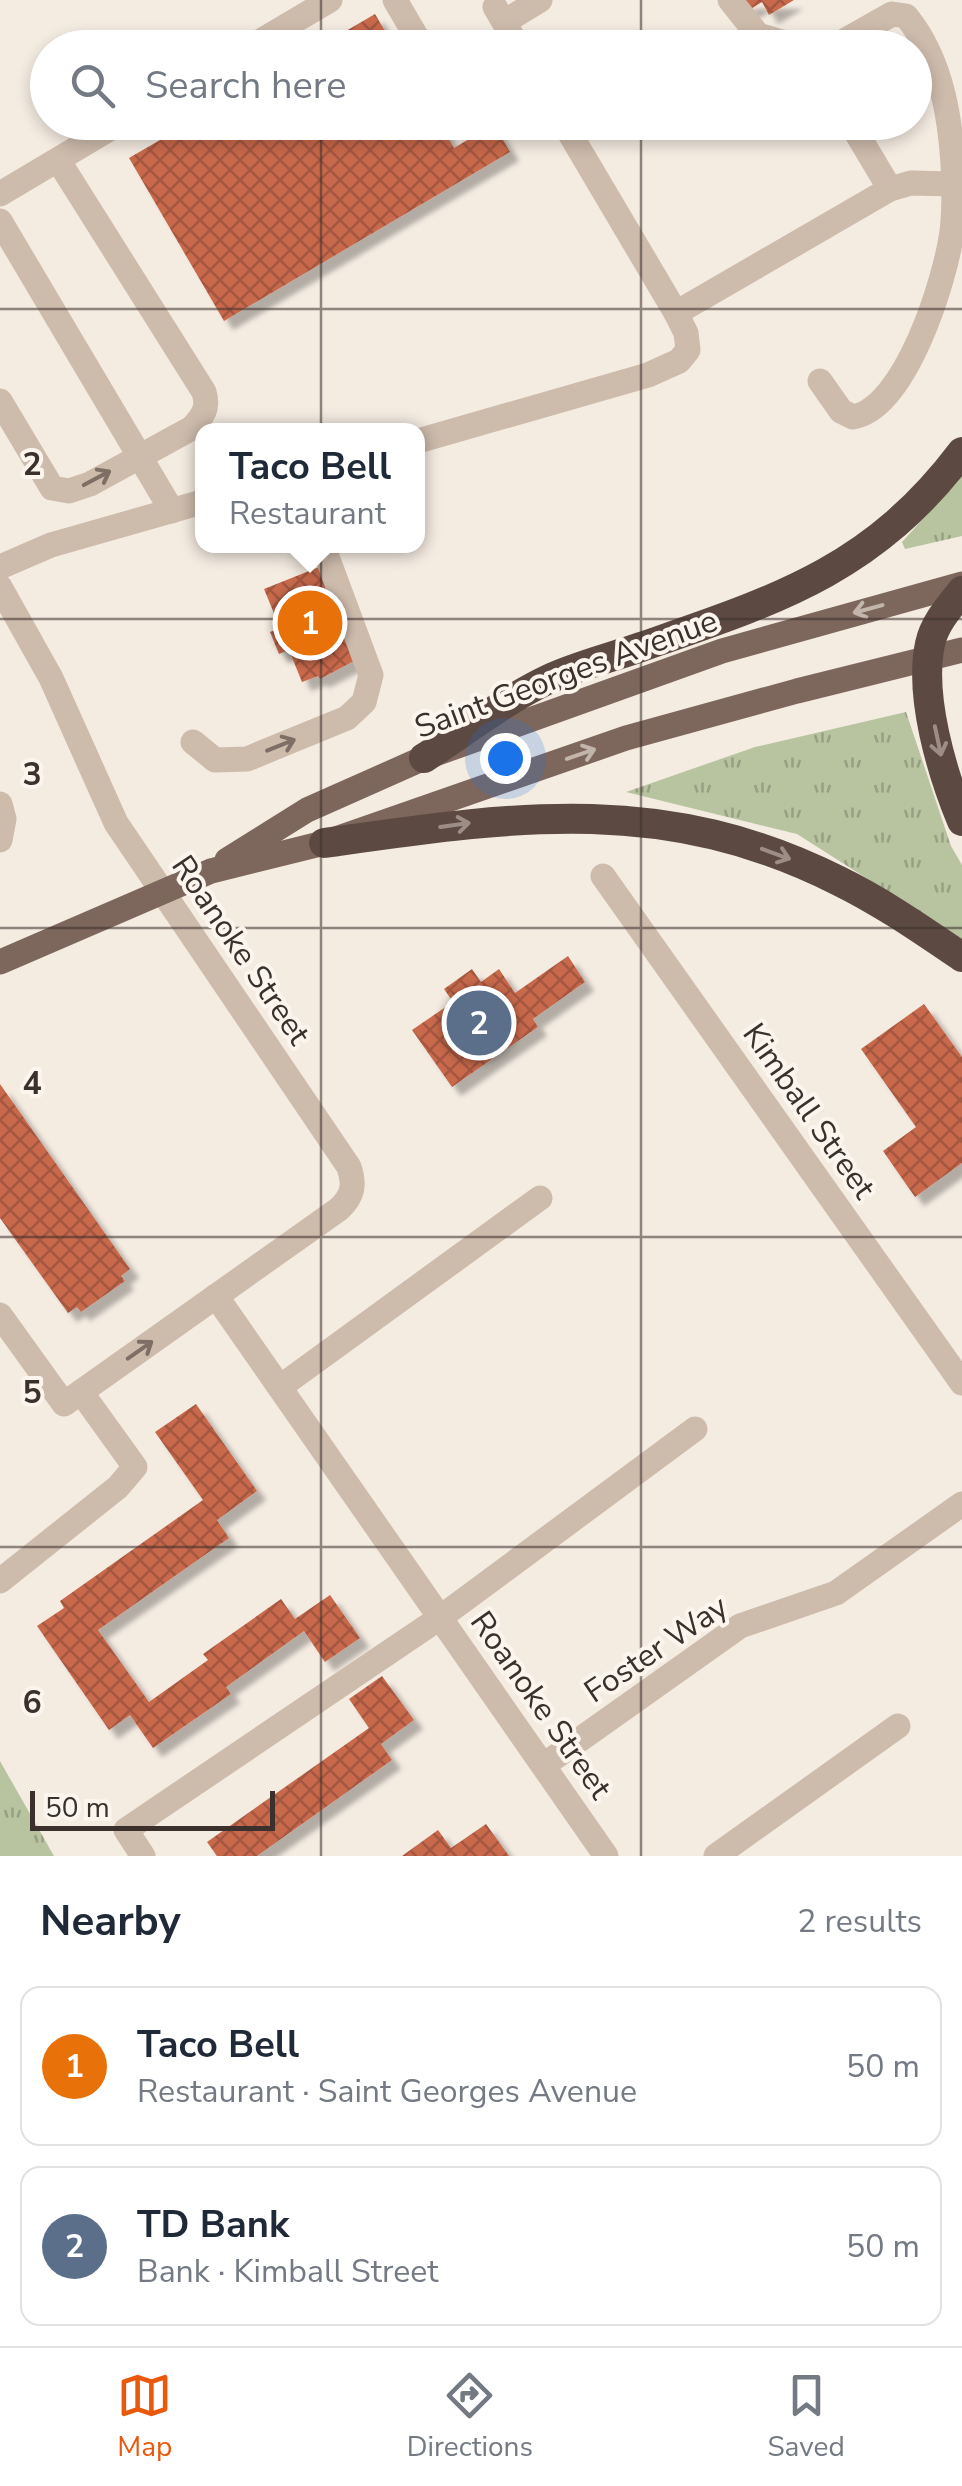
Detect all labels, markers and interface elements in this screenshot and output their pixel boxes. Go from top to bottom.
search box [30,30,932,140]
icon: search [65,58,120,113]
text: Search here [145,60,346,111]
popup [195,423,425,553]
text: Taco Bell [229,441,391,492]
text: 2 [22,443,42,486]
one-way arrow [82,468,112,487]
text: Restaurant [229,492,386,535]
pin: 1 [278,586,342,660]
street label: Saint Georges Avenue [409,599,723,749]
one-way arrow [853,600,884,619]
one-way arrow [929,724,948,756]
your location [480,733,531,784]
one-way arrow [265,734,296,752]
one-way arrow [565,743,597,761]
text: 3 [22,753,42,796]
one-way arrow [439,815,471,833]
one-way arrow [759,846,790,864]
street label: Roanoke Street [162,847,321,1054]
pin: 2 [446,986,512,1060]
street label: Kimball Street [733,1015,886,1208]
text: 4 [22,1062,42,1105]
one-way arrow [125,1340,153,1361]
text: 5 [22,1371,42,1414]
street label: Foster Way [576,1585,737,1713]
street label: Roanoke Street [460,1603,622,1808]
text: 6 [22,1681,42,1724]
scale bar [30,1786,275,1830]
text: 50 m [45,1789,110,1827]
text: Nearby [40,1893,181,1950]
text: 2 results [797,1900,922,1943]
text: Taco Bell [137,2019,299,2070]
text: 1 [65,2045,84,2088]
text: 50 m [846,2045,920,2088]
text: Restaurant · Saint Georges Avenue [137,2070,637,2113]
text: TD Bank [137,2199,289,2250]
text: 2 [65,2225,84,2268]
text: 50 m [846,2225,920,2268]
text: Bank · Kimball Street [137,2250,438,2293]
tab: Map [117,2368,172,2466]
tab: Directions [407,2368,533,2466]
tab: Saved [767,2368,845,2466]

